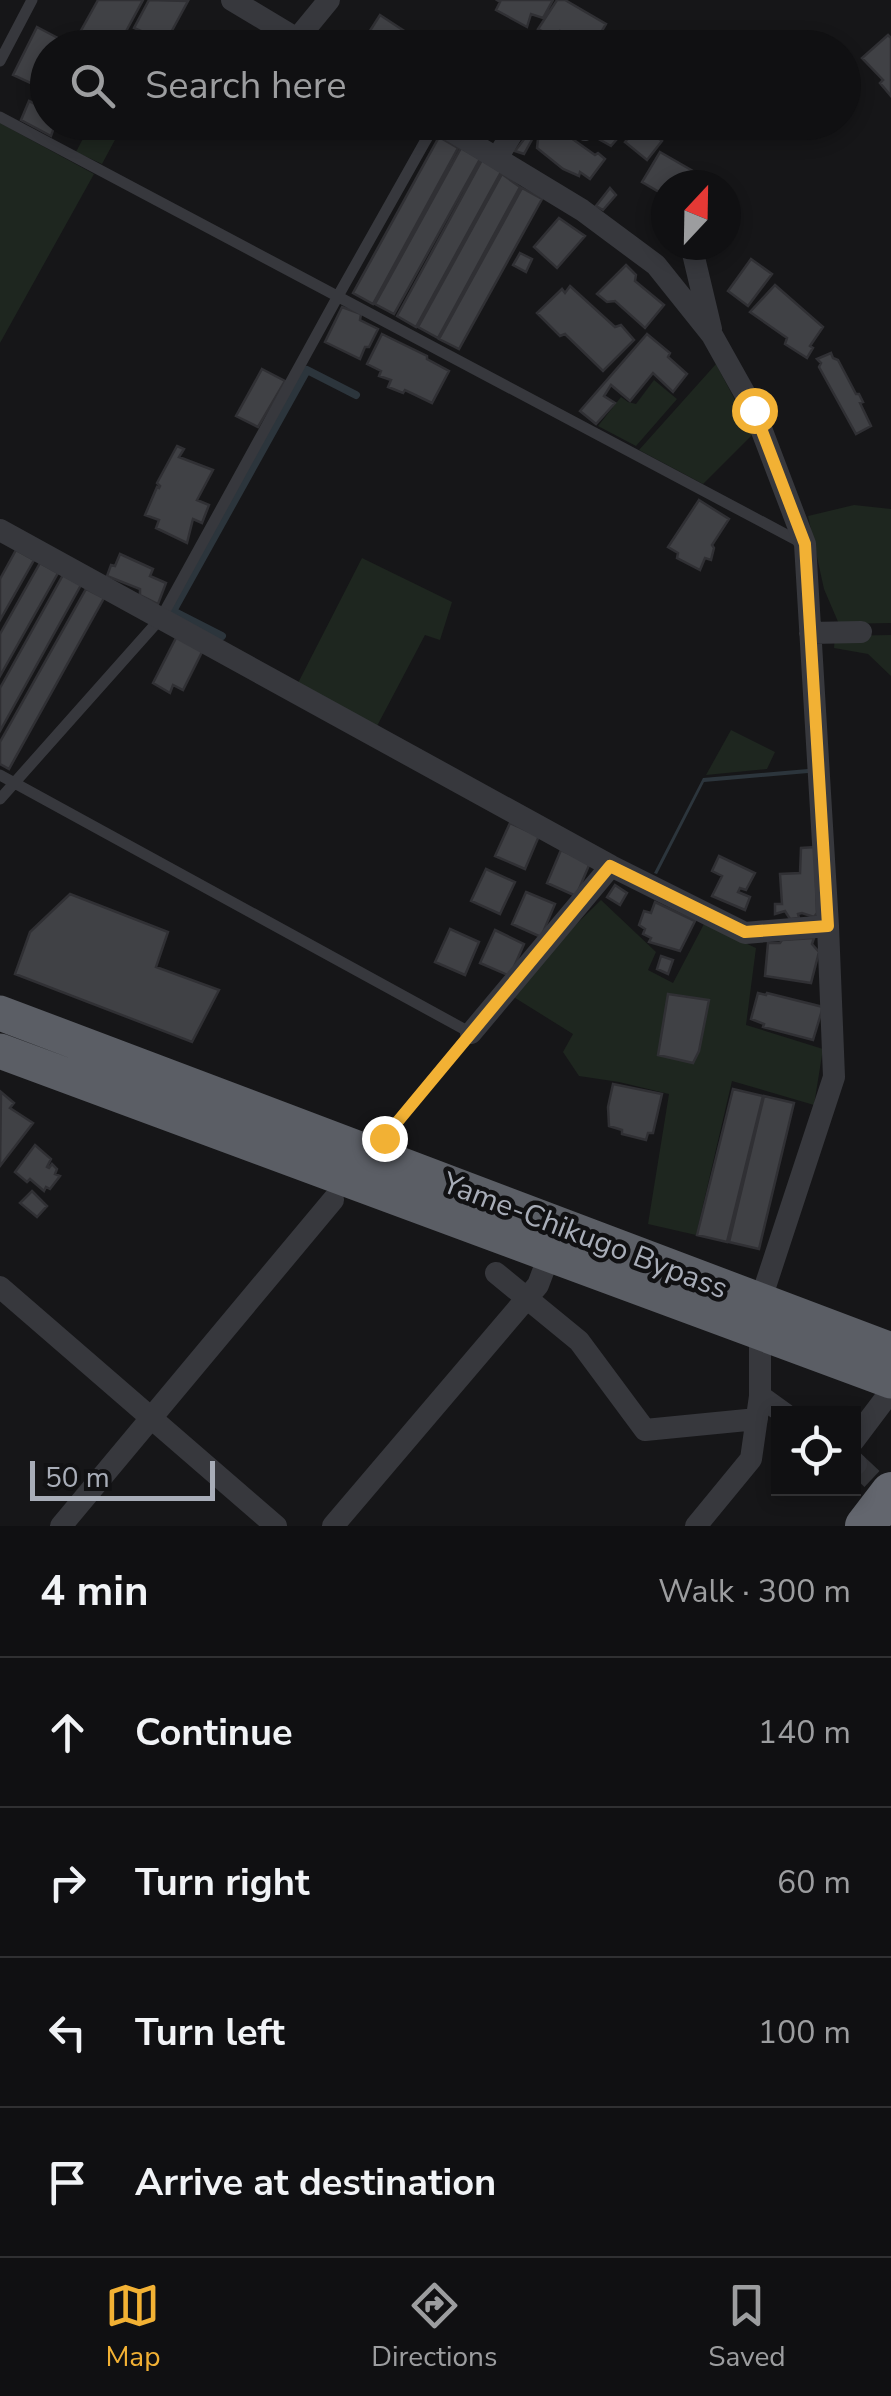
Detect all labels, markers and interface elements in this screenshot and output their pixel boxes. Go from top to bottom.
search box [30,30,861,140]
icon: search [65,58,120,113]
text: Search here [145,60,346,111]
north arrow [651,170,741,260]
route start [732,388,778,434]
route end [362,1116,408,1162]
street label: Yame-Chikugo Bypass [436,1162,733,1309]
map controls [771,1406,861,1496]
button: locate [771,1406,861,1496]
scale bar [30,1456,215,1500]
text: 50 m [45,1459,110,1497]
text: 4 min [40,1563,149,1620]
text: Walk · 300 m [658,1570,851,1613]
icon: ahead [40,1705,95,1760]
text: Continue [135,1707,293,1758]
text: 140 m [758,1711,851,1754]
icon: right [40,1855,95,1910]
text: Turn right [135,1857,310,1908]
text: 60 m [777,1861,851,1904]
icon: left [40,2005,95,2060]
text: Turn left [135,2007,285,2058]
text: 100 m [758,2011,851,2054]
icon: arrive [40,2155,95,2210]
text: Arrive at destination [135,2157,496,2208]
tab: Map [105,2278,160,2376]
tab: Directions [371,2278,497,2376]
tab: Saved [708,2278,786,2376]

